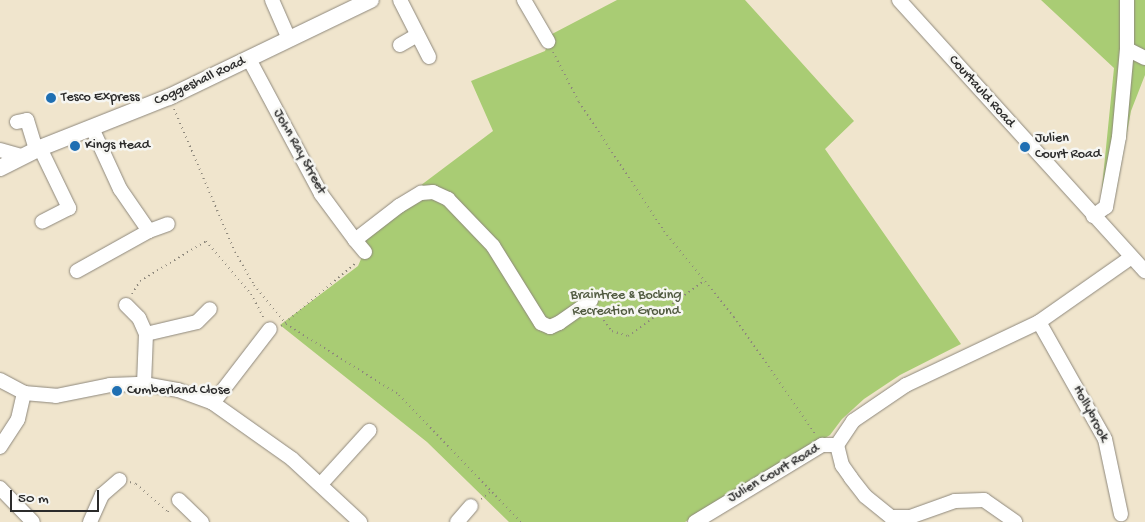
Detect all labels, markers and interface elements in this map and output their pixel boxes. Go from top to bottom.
street label: Courtauld Road [944,52,1018,132]
street label: Coggeshall Road [152,54,248,110]
place label: Tesco Express [61,90,140,106]
marker: Tesco Express [45,92,57,104]
street label: John Ray Street [269,106,329,198]
place label: Julien Court Road [1035,131,1101,164]
place label: Kings Head [85,138,150,154]
marker: Kings Head [69,140,81,152]
marker: Julien Court Road [1019,141,1031,153]
park label: Braintree & Bocking Recreation Ground [571,288,681,321]
place label: Cumberland Close [127,383,230,399]
street label: Hollybrook [1068,383,1112,445]
marker: Cumberland Close [111,385,123,397]
street label: Julien Court Road [725,441,823,507]
scale bar [12,480,101,512]
text: 50 m [18,490,49,508]

